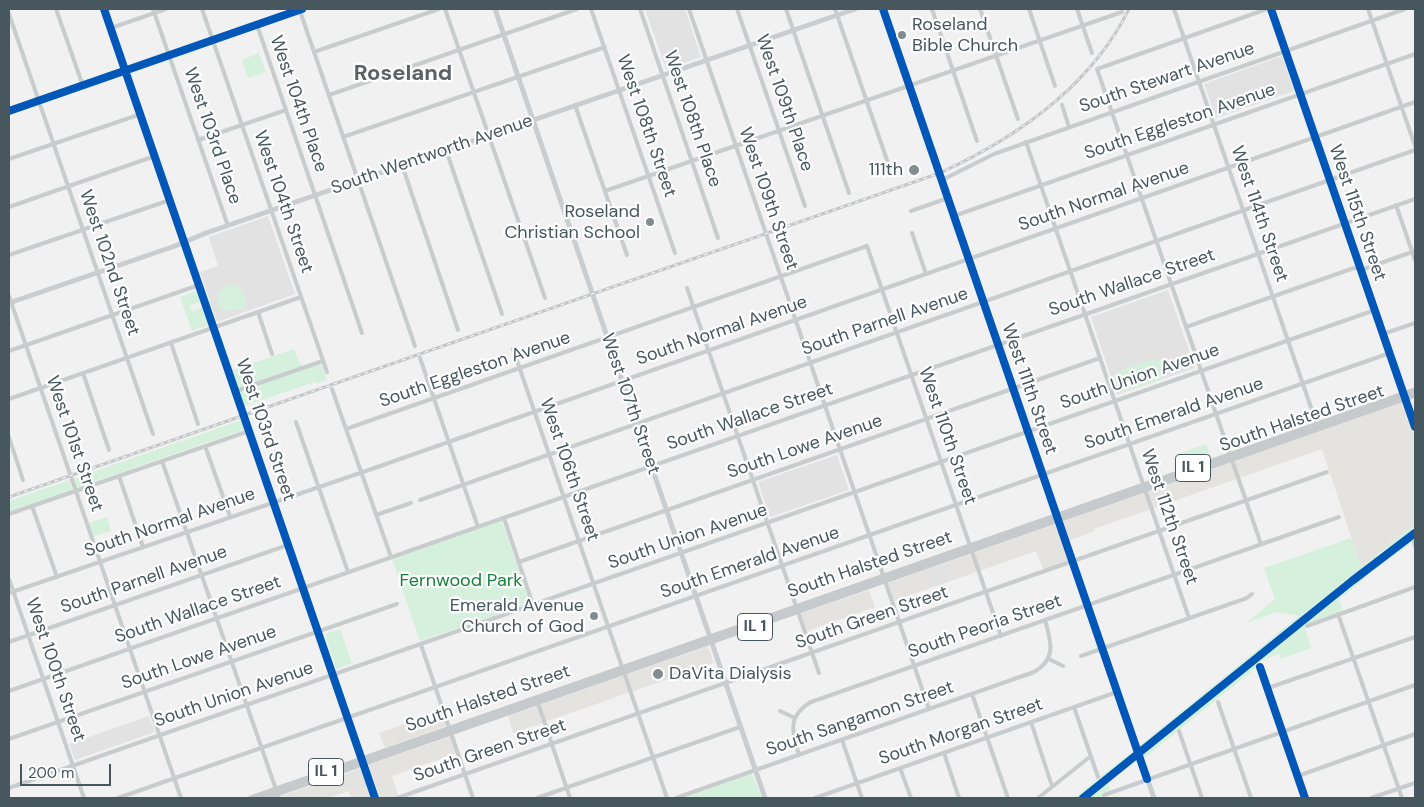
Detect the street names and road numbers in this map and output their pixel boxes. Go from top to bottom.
street label: West 109th Place [750,32,818,174]
street label: West 104th Place [265,33,331,175]
street label: South Stewart Avenue [1077,38,1257,118]
street label: West 108th Place [659,48,725,190]
street label: West 108th Street [611,52,681,200]
street label: West 103rd Place [179,65,245,207]
street label: South Eggleston Avenue [1082,79,1278,165]
street label: South Wentworth Avenue [328,110,536,200]
street label: West 109th Street [733,125,803,273]
street label: West 104th Street [248,128,318,276]
street label: West 115th Street [1324,142,1390,284]
street label: West 114th Street [1226,143,1292,285]
street label: South Normal Avenue [1016,158,1192,236]
street label: West 102nd Street [74,187,144,339]
street label: South Wallace Street [1046,244,1218,322]
street label: South Parnell Avenue [799,283,971,361]
street label: South Normal Avenue [634,292,810,370]
street label: West 111th Street [996,321,1062,457]
street label: South Eggleston Avenue [377,327,573,413]
street label: West 107th Street [596,331,664,477]
street label: South Union Avenue [1058,340,1222,414]
street label: West 103rd Street [231,356,299,504]
street label: West 110th Street [913,364,981,508]
street label: West 101st Street [41,373,107,515]
street label: South Emerald Avenue [1082,373,1266,455]
street label: South Wallace Street [664,378,836,456]
street label: South Halsted Street [1217,381,1387,457]
street label: West 106th Street [534,396,604,544]
street label: South Lowe Avenue [725,410,885,484]
street label: West 112th Street [1136,446,1202,588]
road number: IL 1 [1176,454,1210,482]
street label: South Normal Avenue [82,484,258,562]
street label: South Union Avenue [606,500,770,574]
street label: South Emerald Avenue [658,522,842,604]
street label: South Halsted Street [785,527,955,603]
street label: South Parnell Avenue [58,541,230,619]
street label: South Wallace Street [112,571,284,649]
street label: South Green Street [793,582,951,654]
street label: South Peoria Street [905,591,1065,663]
street label: West 100th Street [20,595,90,745]
road number: IL 1 [738,614,772,640]
street label: South Lowe Avenue [119,621,279,695]
street label: South Union Avenue [152,658,316,732]
street label: South Halsted Street [403,661,573,737]
street label: South Sangamon Street [763,677,957,761]
street label: South Morgan Street [876,694,1046,770]
street label: South Green Street [411,715,569,787]
road number: IL 1 [308,759,344,786]

